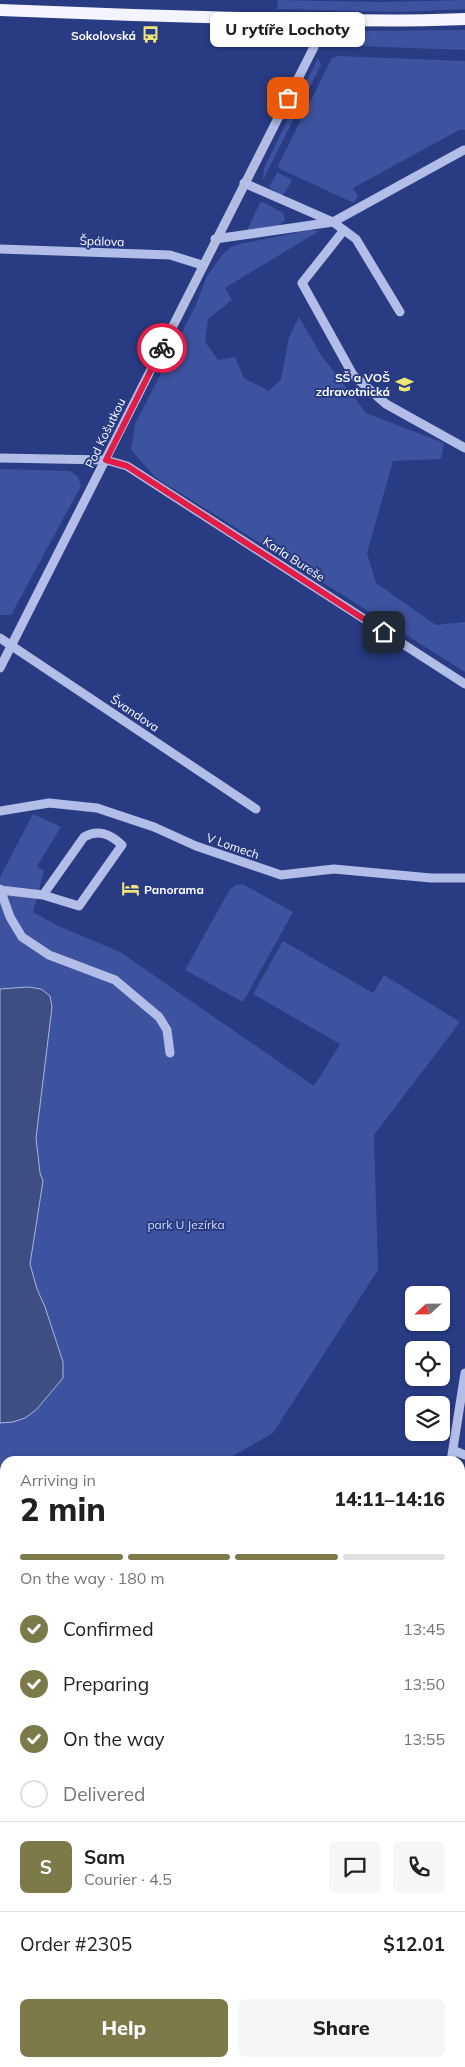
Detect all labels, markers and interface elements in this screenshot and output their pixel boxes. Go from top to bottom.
callout: U rytíře Lochoty [210,13,366,48]
text: U rytíře Lochoty [225,19,350,39]
bus stop icon: Sokolovská [140,25,160,45]
place label: Sokolovská [71,28,136,43]
pin [267,77,309,119]
icon: bag [274,84,302,112]
street label: Špálova [79,233,125,249]
courier [137,323,187,373]
icon: bike [148,334,176,362]
place label: SŠ a VOŠ zdravotnická [316,370,390,399]
school or university icon: SŠ a VOŠ zdravotnická [394,374,414,394]
street label: Pod Košutkou [82,396,128,470]
street label: Karla Bureše [260,533,328,585]
pin [363,611,405,653]
icon: home [370,618,398,646]
street label: Švandova [108,691,162,735]
street label: V Lomech [205,830,261,862]
hotel icon: Panorama [120,879,140,899]
place label: Panorama [144,882,204,897]
park label: park U Jezírka [147,1217,225,1232]
north arrow [405,1286,450,1331]
map controls [405,1286,450,1441]
button: locate [405,1341,450,1386]
button: layers [405,1396,450,1441]
text: Arriving in [20,1470,96,1490]
text: 14:11–14:16 [334,1487,445,1511]
text: 2 min [20,1489,106,1529]
text: On the way · 180 m [20,1568,165,1588]
icon: check [20,1615,48,1643]
text: Confirmed [63,1617,154,1641]
text: 13:45 [403,1619,445,1639]
icon: check [20,1670,48,1698]
text: Preparing [63,1672,149,1696]
text: 13:50 [403,1674,445,1694]
icon: check [20,1725,48,1753]
text: On the way [63,1727,165,1751]
text: 13:55 [403,1729,445,1749]
text: Delivered [63,1782,145,1806]
button: chat [329,1841,381,1893]
button: phone [393,1841,445,1893]
text: Sam [84,1845,125,1869]
text: S [40,1855,52,1879]
text: Courier · 4.5 [84,1869,172,1889]
text: Order #2305 [20,1932,132,1956]
text: $12.01 [383,1932,445,1956]
button: Help [20,1999,228,2057]
button: Share [238,1999,445,2057]

